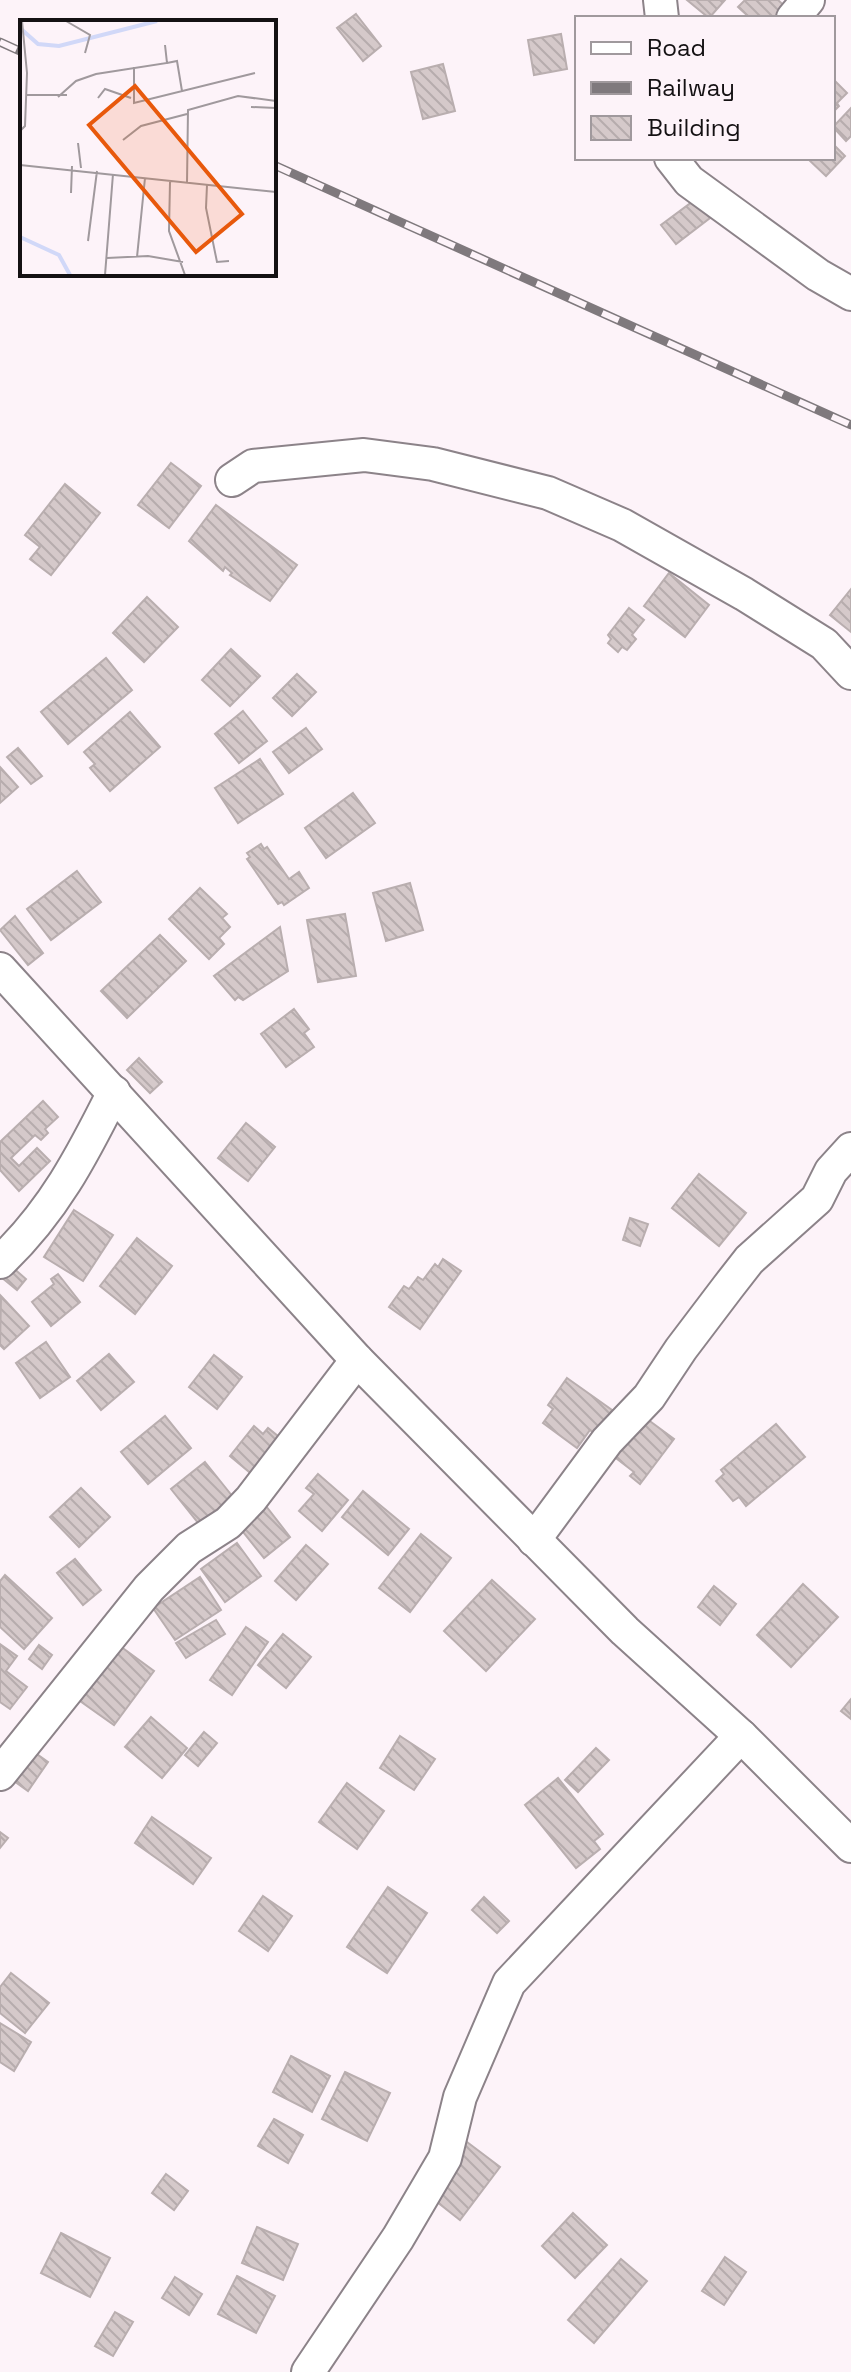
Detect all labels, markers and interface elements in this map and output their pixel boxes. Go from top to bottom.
legend [575,16,835,160]
inset map [20,20,276,276]
text: Road [647,32,706,63]
text: Railway [647,72,735,103]
text: Building [647,112,741,143]

